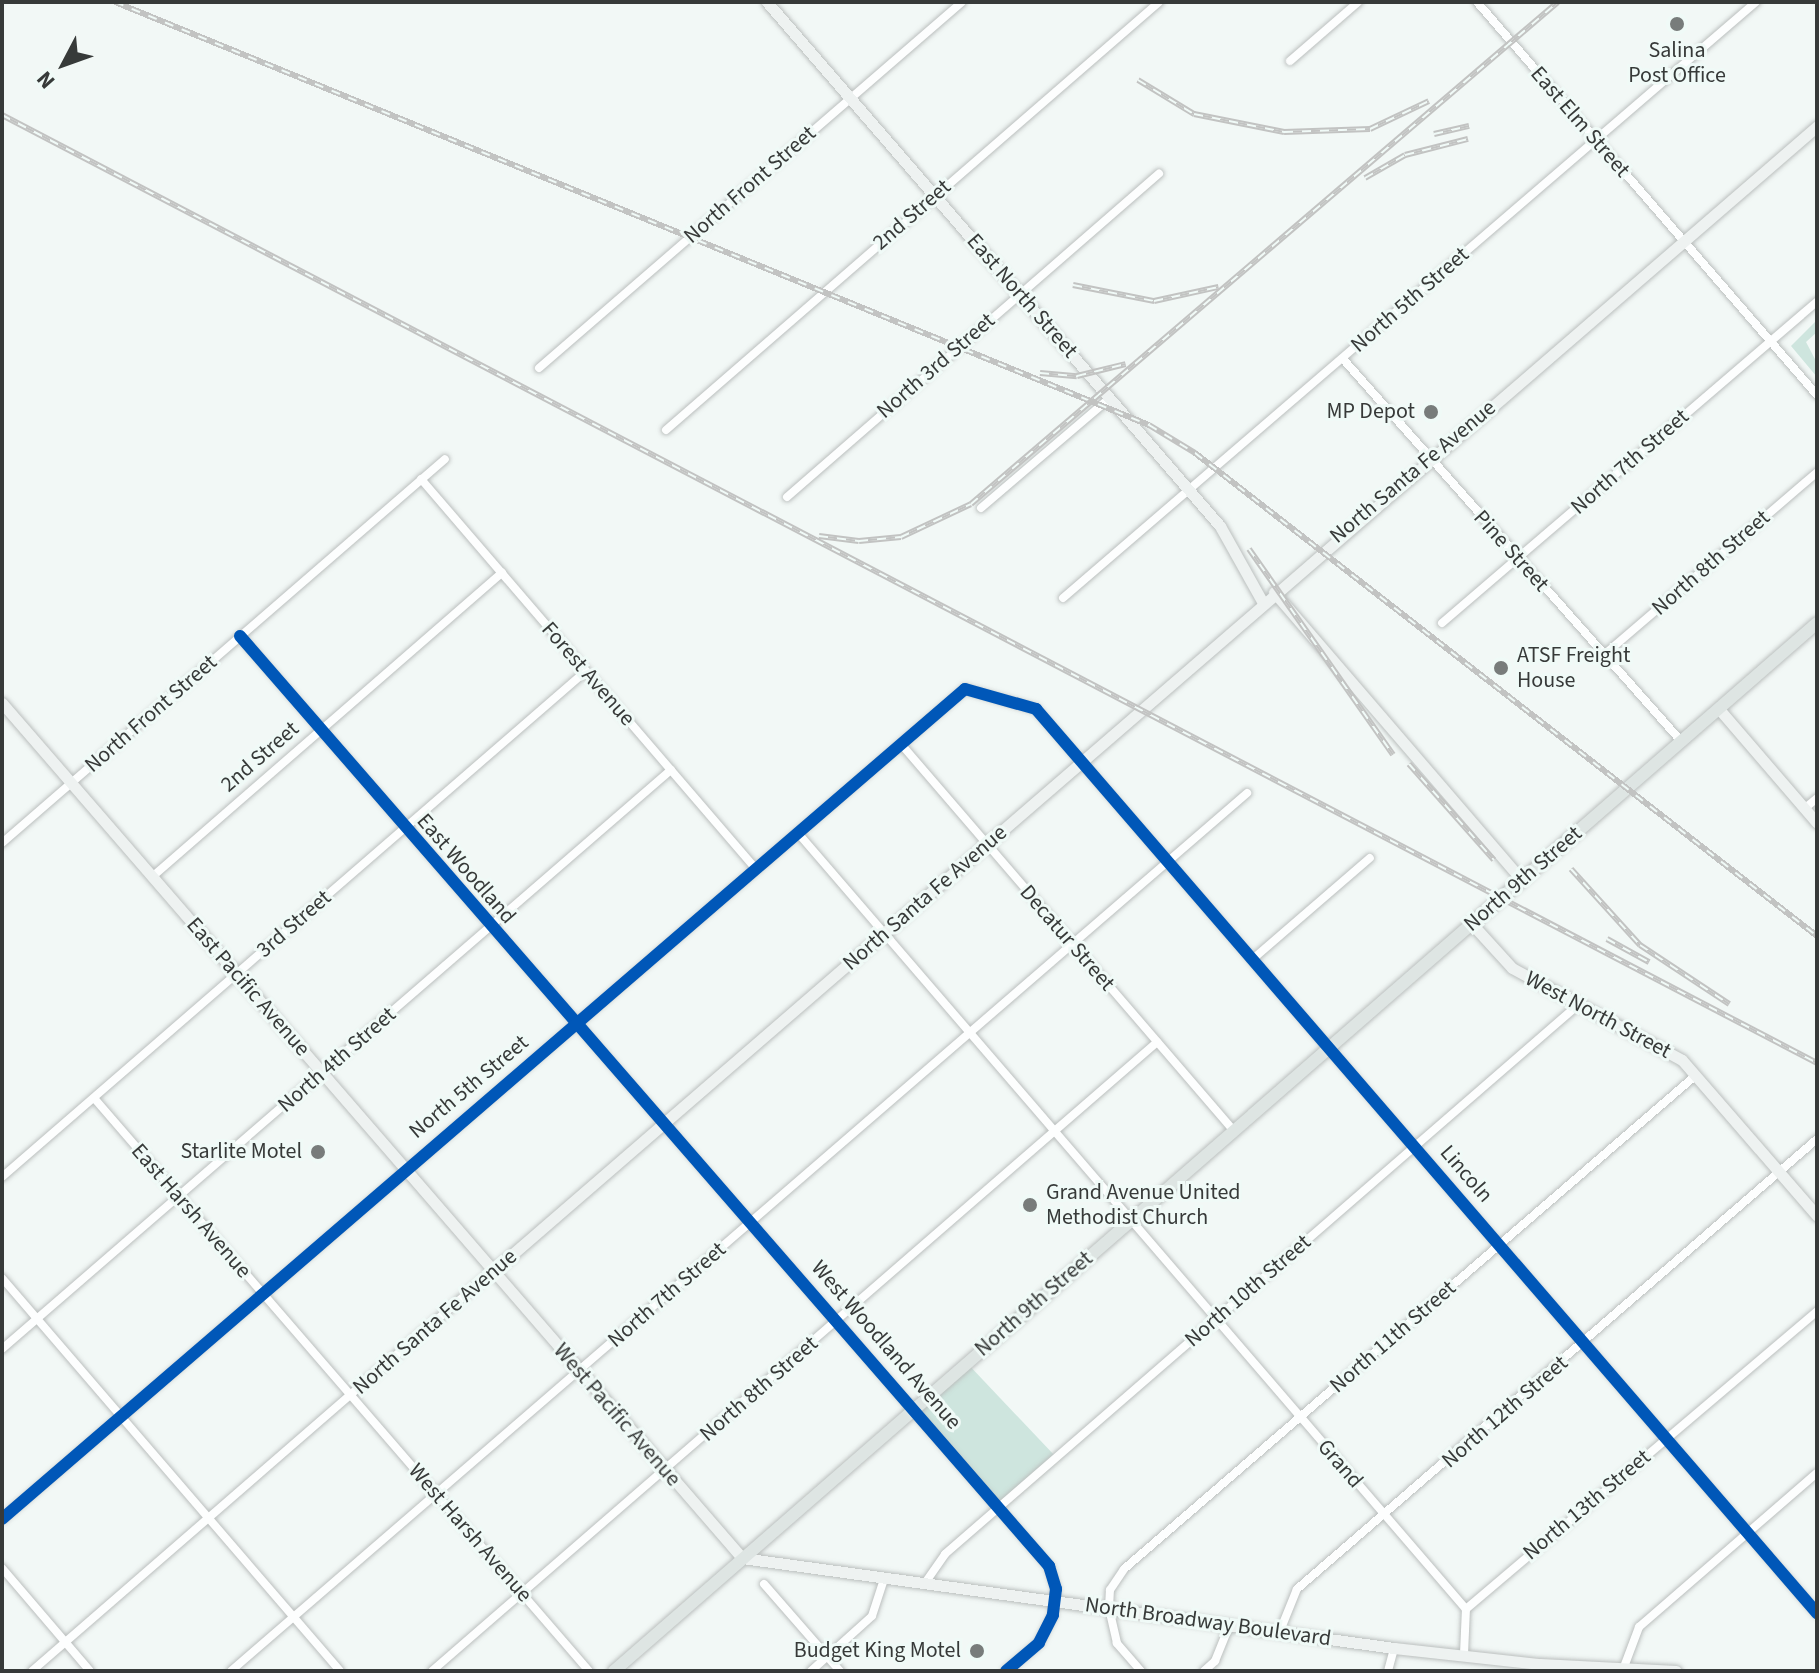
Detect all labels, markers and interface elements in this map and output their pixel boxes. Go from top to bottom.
marker: Salina Post Office [1668,15,1686,33]
north arrow [24,24,104,104]
place label: Salina Post Office [1628,37,1726,88]
street label: East Elm Street [1525,61,1635,183]
text: N [29,64,63,96]
street label: North Front Street [679,120,821,250]
street label: 2nd Street [868,174,956,256]
street label: East North Street [961,228,1083,364]
street label: North 5th Street [1346,242,1474,358]
street label: North 3rd Street [872,308,1000,424]
street label: North Santa Fe Avenue [1325,395,1501,549]
place label: MP Depot [1327,399,1415,425]
marker: MP Depot [1422,403,1440,421]
street label: North 7th Street [1566,404,1694,520]
street label: Pine Street [1468,505,1554,597]
street label: North 8th Street [1647,505,1775,621]
street label: Forest Avenue [536,617,640,731]
place label: ATSF Freight House [1517,642,1630,694]
street label: North Front Street [80,649,222,779]
marker: ATSF Freight House [1492,659,1510,677]
street label: 2nd Street [216,716,304,798]
street label: East Woodland [411,808,521,930]
street label: North Santa Fe Avenue [838,820,1012,976]
street label: North 9th Street [1459,821,1587,937]
street label: Decatur Street [1014,880,1120,996]
street label: 3rd Street [251,884,337,964]
street label: East Pacific Avenue [180,912,316,1062]
street label: West North Street [1520,965,1676,1065]
street label: North 4th Street [273,1002,401,1118]
street label: North 5th Street [404,1029,534,1145]
street label: East Harsh Avenue [125,1138,257,1284]
place label: Starlite Motel [180,1139,302,1165]
street label: Lincoln [1434,1140,1498,1208]
marker: Starlite Motel [309,1143,327,1161]
place label: Grand Avenue United Methodist Church [1046,1179,1241,1230]
marker: Grand Avenue United Methodist Church [1021,1196,1039,1214]
street label: North 10th Street [1180,1229,1316,1353]
street label: North 7th Street [603,1237,731,1353]
street label: North Santa Fe Avenue [348,1244,522,1400]
street label: North 9th Street [970,1246,1098,1362]
street label: West Woodland Avenue [805,1255,967,1435]
street label: North 11th Street [1325,1275,1461,1399]
street label: North 8th Street [695,1331,823,1447]
street label: West Pacific Avenue [548,1338,686,1492]
street label: North 12th Street [1437,1350,1573,1474]
street label: Grand [1312,1434,1368,1494]
street label: North 13th Street [1518,1444,1656,1566]
street label: West Harsh Avenue [403,1458,537,1608]
street label: North Broadway Boulevard [1083,1592,1333,1652]
place label: Budget King Motel [794,1638,961,1664]
marker: Budget King Motel [968,1642,986,1660]

